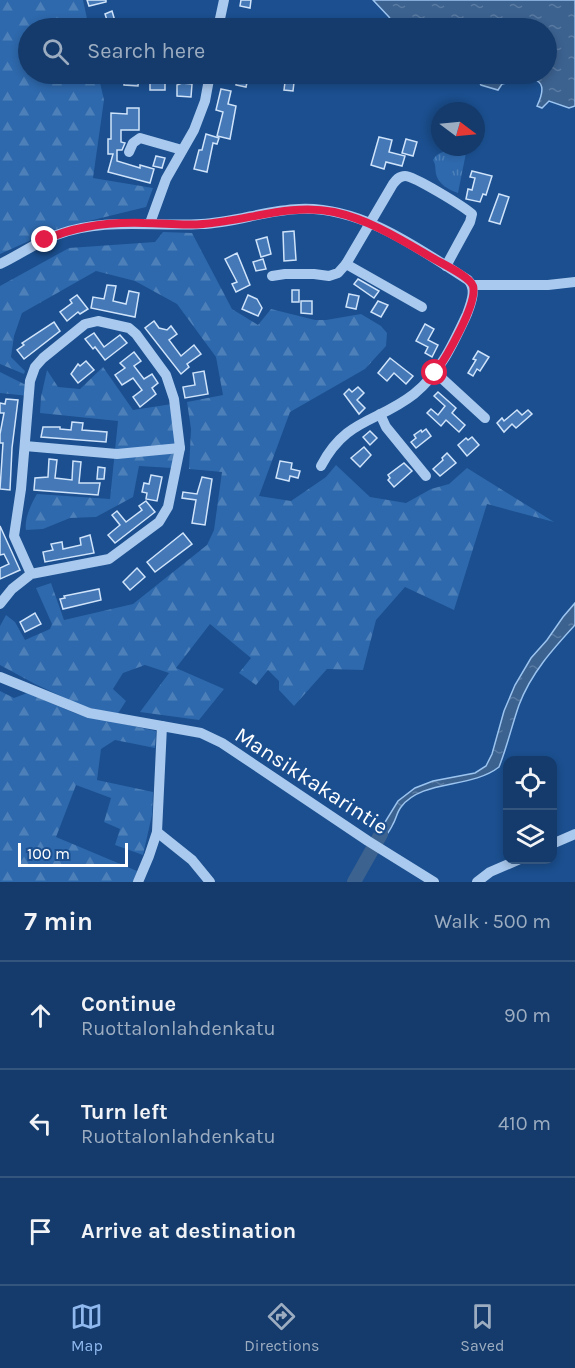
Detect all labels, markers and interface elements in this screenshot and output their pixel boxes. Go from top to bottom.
search box [18,18,557,84]
icon: search [39,35,72,68]
text: Search here [87,38,205,64]
north arrow [431,102,485,156]
route end [31,226,57,252]
route start [421,359,447,385]
street label: Mansikkakarintie [230,722,393,840]
map controls [503,756,557,864]
button: locate [503,756,557,810]
button: layers [503,810,557,864]
scale bar [18,840,128,868]
text: 100 m [27,844,70,863]
text: 7 min [24,906,93,937]
text: Walk · 500 m [434,910,551,933]
text: Continue [81,991,176,1017]
icon: ahead [24,999,57,1032]
text: 90 m [504,1004,551,1027]
text: Ruottalonlahdenkatu [81,1017,276,1040]
text: Turn left [81,1099,168,1125]
icon: left [24,1107,57,1140]
text: 410 m [498,1112,551,1135]
text: Ruottalonlahdenkatu [81,1125,276,1148]
icon: arrive [24,1215,57,1248]
text: Arrive at destination [81,1218,296,1244]
tab: Map [70,1300,103,1355]
tab: Directions [244,1300,319,1355]
tab: Saved [460,1300,505,1355]

